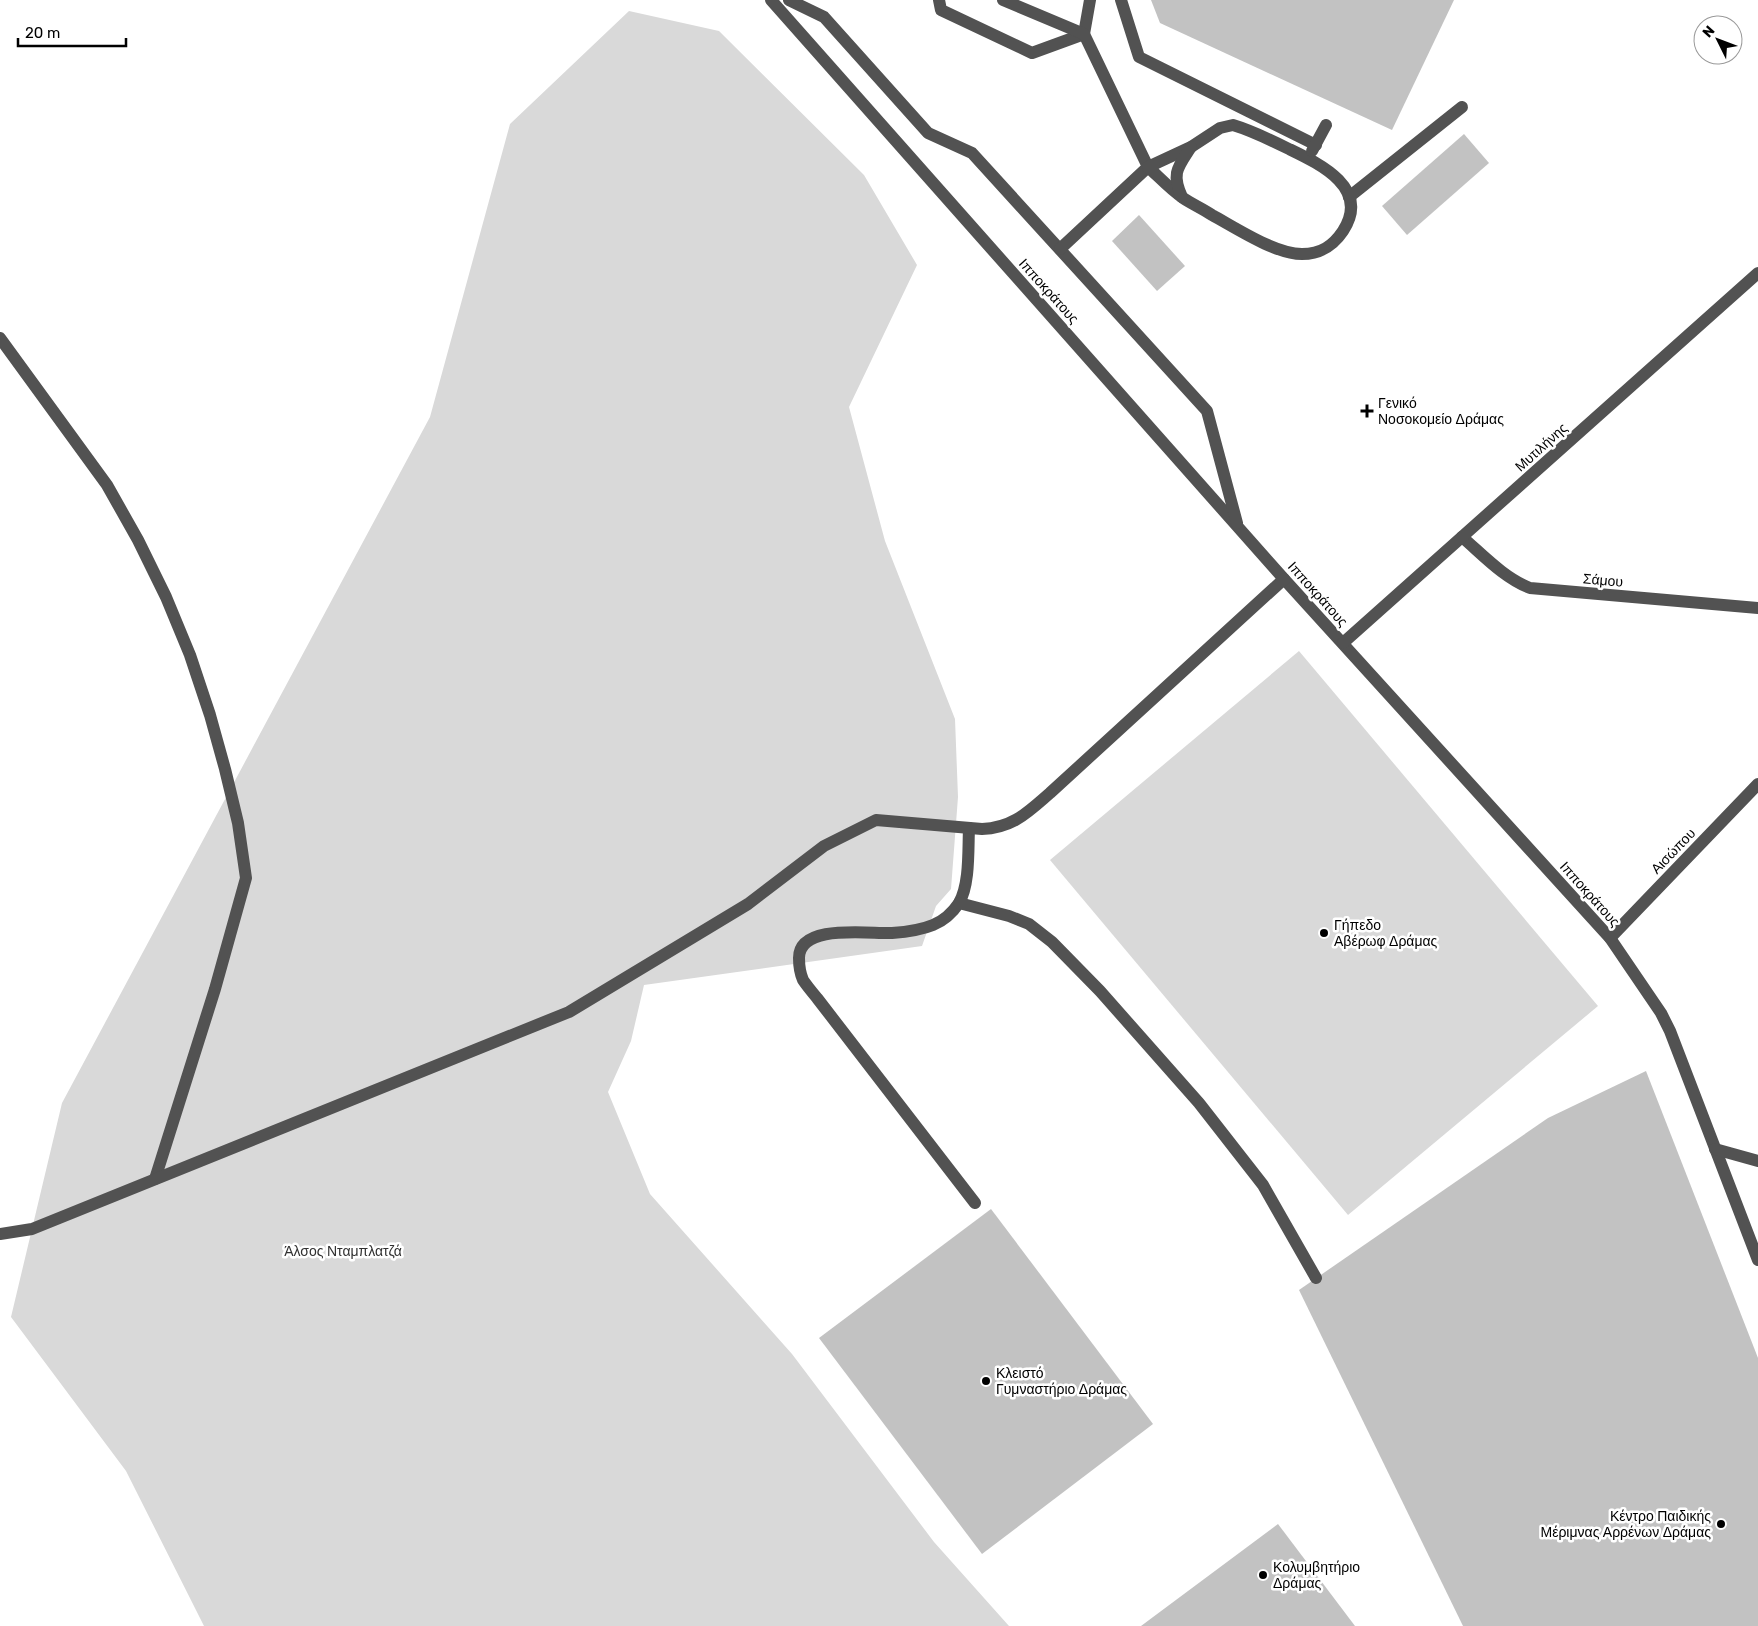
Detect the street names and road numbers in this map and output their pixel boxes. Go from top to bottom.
street label: Ιπποκράτους [1015,255,1082,327]
street label: Μυτιλήνης [1512,419,1571,475]
street label: Ιπποκράτους [1284,558,1351,630]
street label: Σάμου [1582,570,1624,591]
street label: Αισώπου [1648,825,1699,878]
street label: Ιπποκράτους [1556,858,1623,930]

